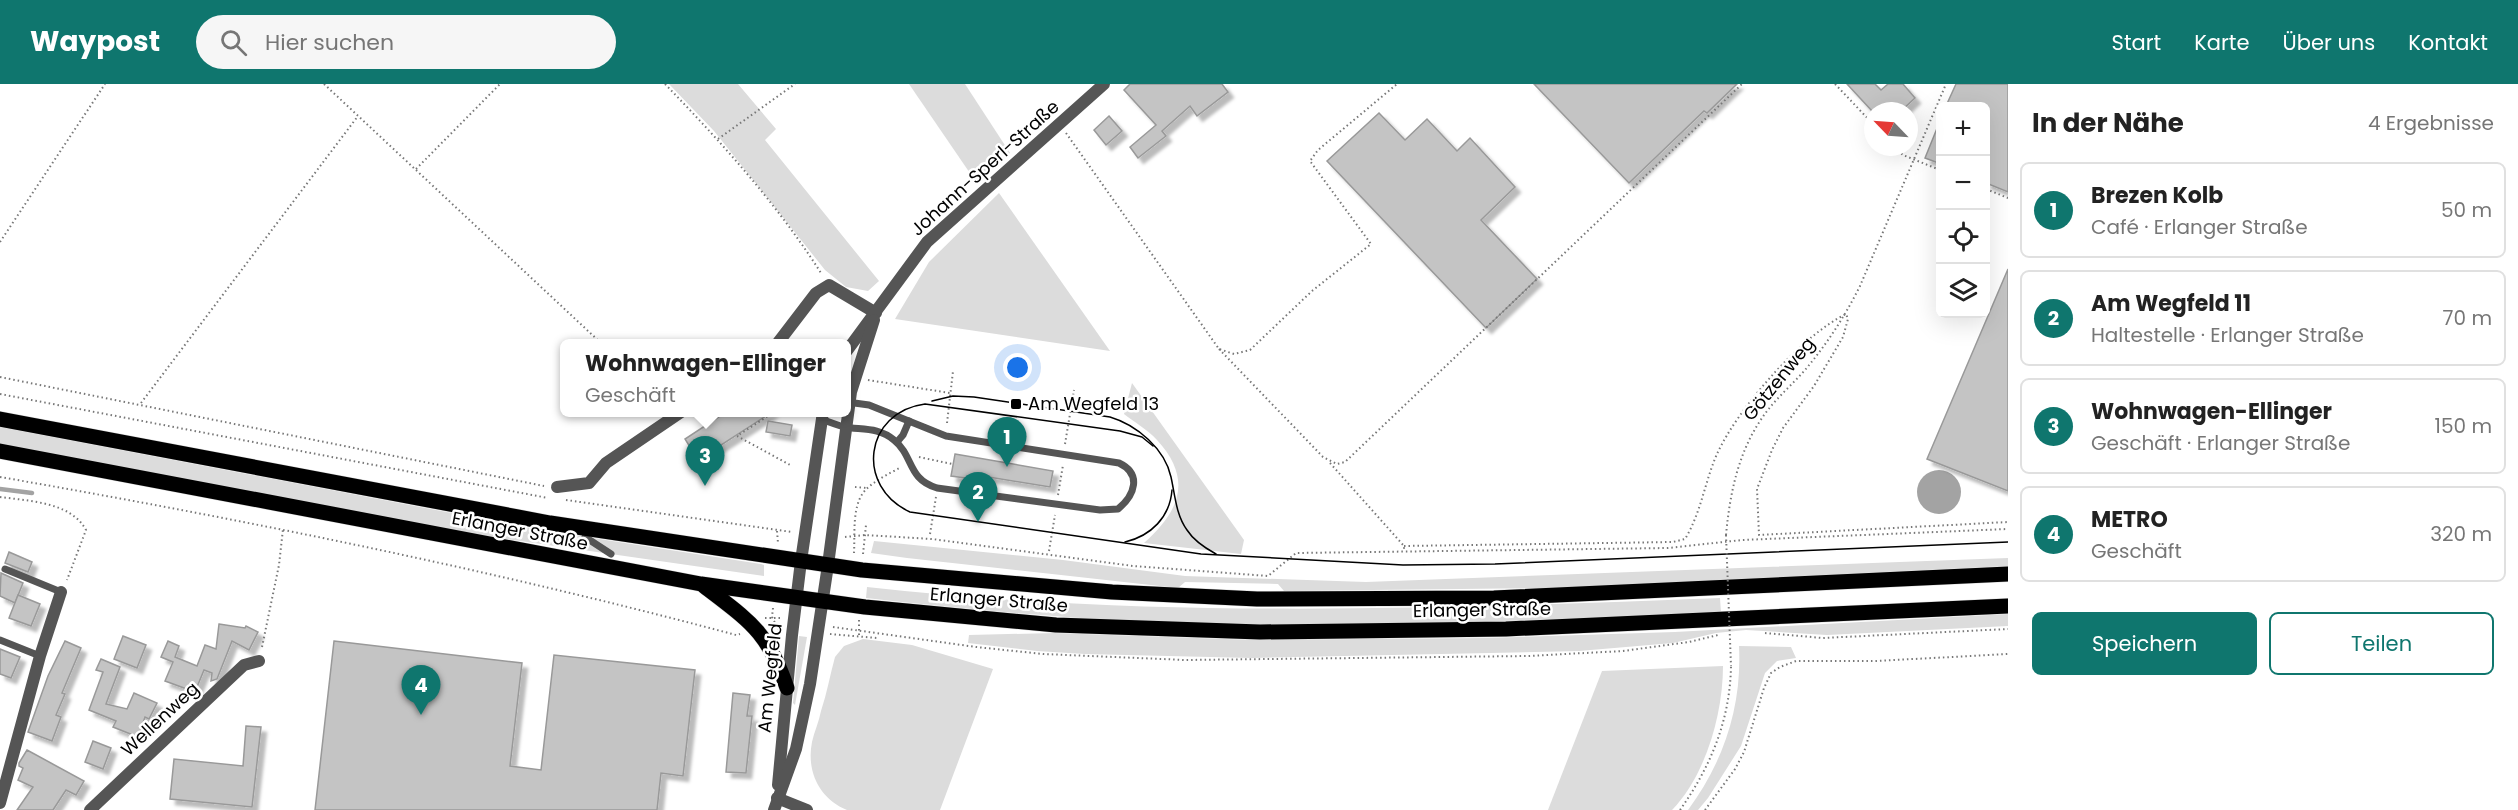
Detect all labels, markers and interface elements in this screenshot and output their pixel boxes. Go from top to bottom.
search box [196,15,616,69]
text: Waypost [30,22,160,61]
icon: search [217,26,250,59]
text: Hier suchen [265,27,394,58]
text: Start [2112,28,2161,57]
text: Karte [2194,28,2250,57]
text: Über uns [2283,28,2375,57]
text: Kontakt [2408,28,2488,57]
street label: Johann-Sperl-Straße [905,94,1064,241]
north arrow [1864,102,1918,156]
map controls [1936,102,1990,318]
button: + [1936,102,1990,156]
text: In der Nähe [2032,105,2184,141]
text: 4 Ergebnisse [2368,109,2494,137]
button: − [1936,156,1990,210]
text: Brezen Kolb [2091,180,2223,211]
text: 1 [2050,196,2057,224]
text: 50 m [2441,196,2492,224]
button: locate [1936,210,1990,264]
text: Café · Erlanger Straße [2091,213,2308,241]
button: layers [1936,264,1990,318]
text: Am Wegfeld 11 [2091,288,2251,319]
text: 2 [2048,304,2059,332]
text: 70 m [2443,304,2492,332]
text: Haltestelle · Erlanger Straße [2091,321,2364,349]
street label: Götzenweg [1737,332,1820,426]
popup [560,339,851,417]
text: Wohnwagen-Ellinger [585,348,826,379]
your location [1003,353,1032,382]
text: Geschäft [585,381,676,409]
place label: Am Wegfeld 13 [1028,391,1159,416]
text: Wohnwagen-Ellinger [2091,396,2332,427]
marker: Am Wegfeld 13 [1009,397,1023,411]
text: 3 [2047,412,2060,440]
text: 150 m [2435,412,2492,440]
pin: 1 [988,418,1026,467]
text: Geschäft · Erlanger Straße [2091,429,2350,457]
pin: 3 [686,436,724,486]
pin: 2 [958,472,998,522]
text: METRO [2091,504,2168,535]
street label: Erlanger Straße [450,505,590,556]
text: 4 [2047,520,2060,548]
text: 320 m [2430,520,2492,548]
text: Geschäft [2091,537,2182,565]
street label: Erlanger Straße [929,581,1069,618]
street label: Erlanger Straße [1413,596,1551,623]
button: Speichern [2032,612,2257,675]
button: Teilen [2269,612,2494,675]
street label: Am Wegfeld [751,622,788,734]
pin: 4 [402,666,440,715]
street label: Wellenweg [115,676,204,761]

